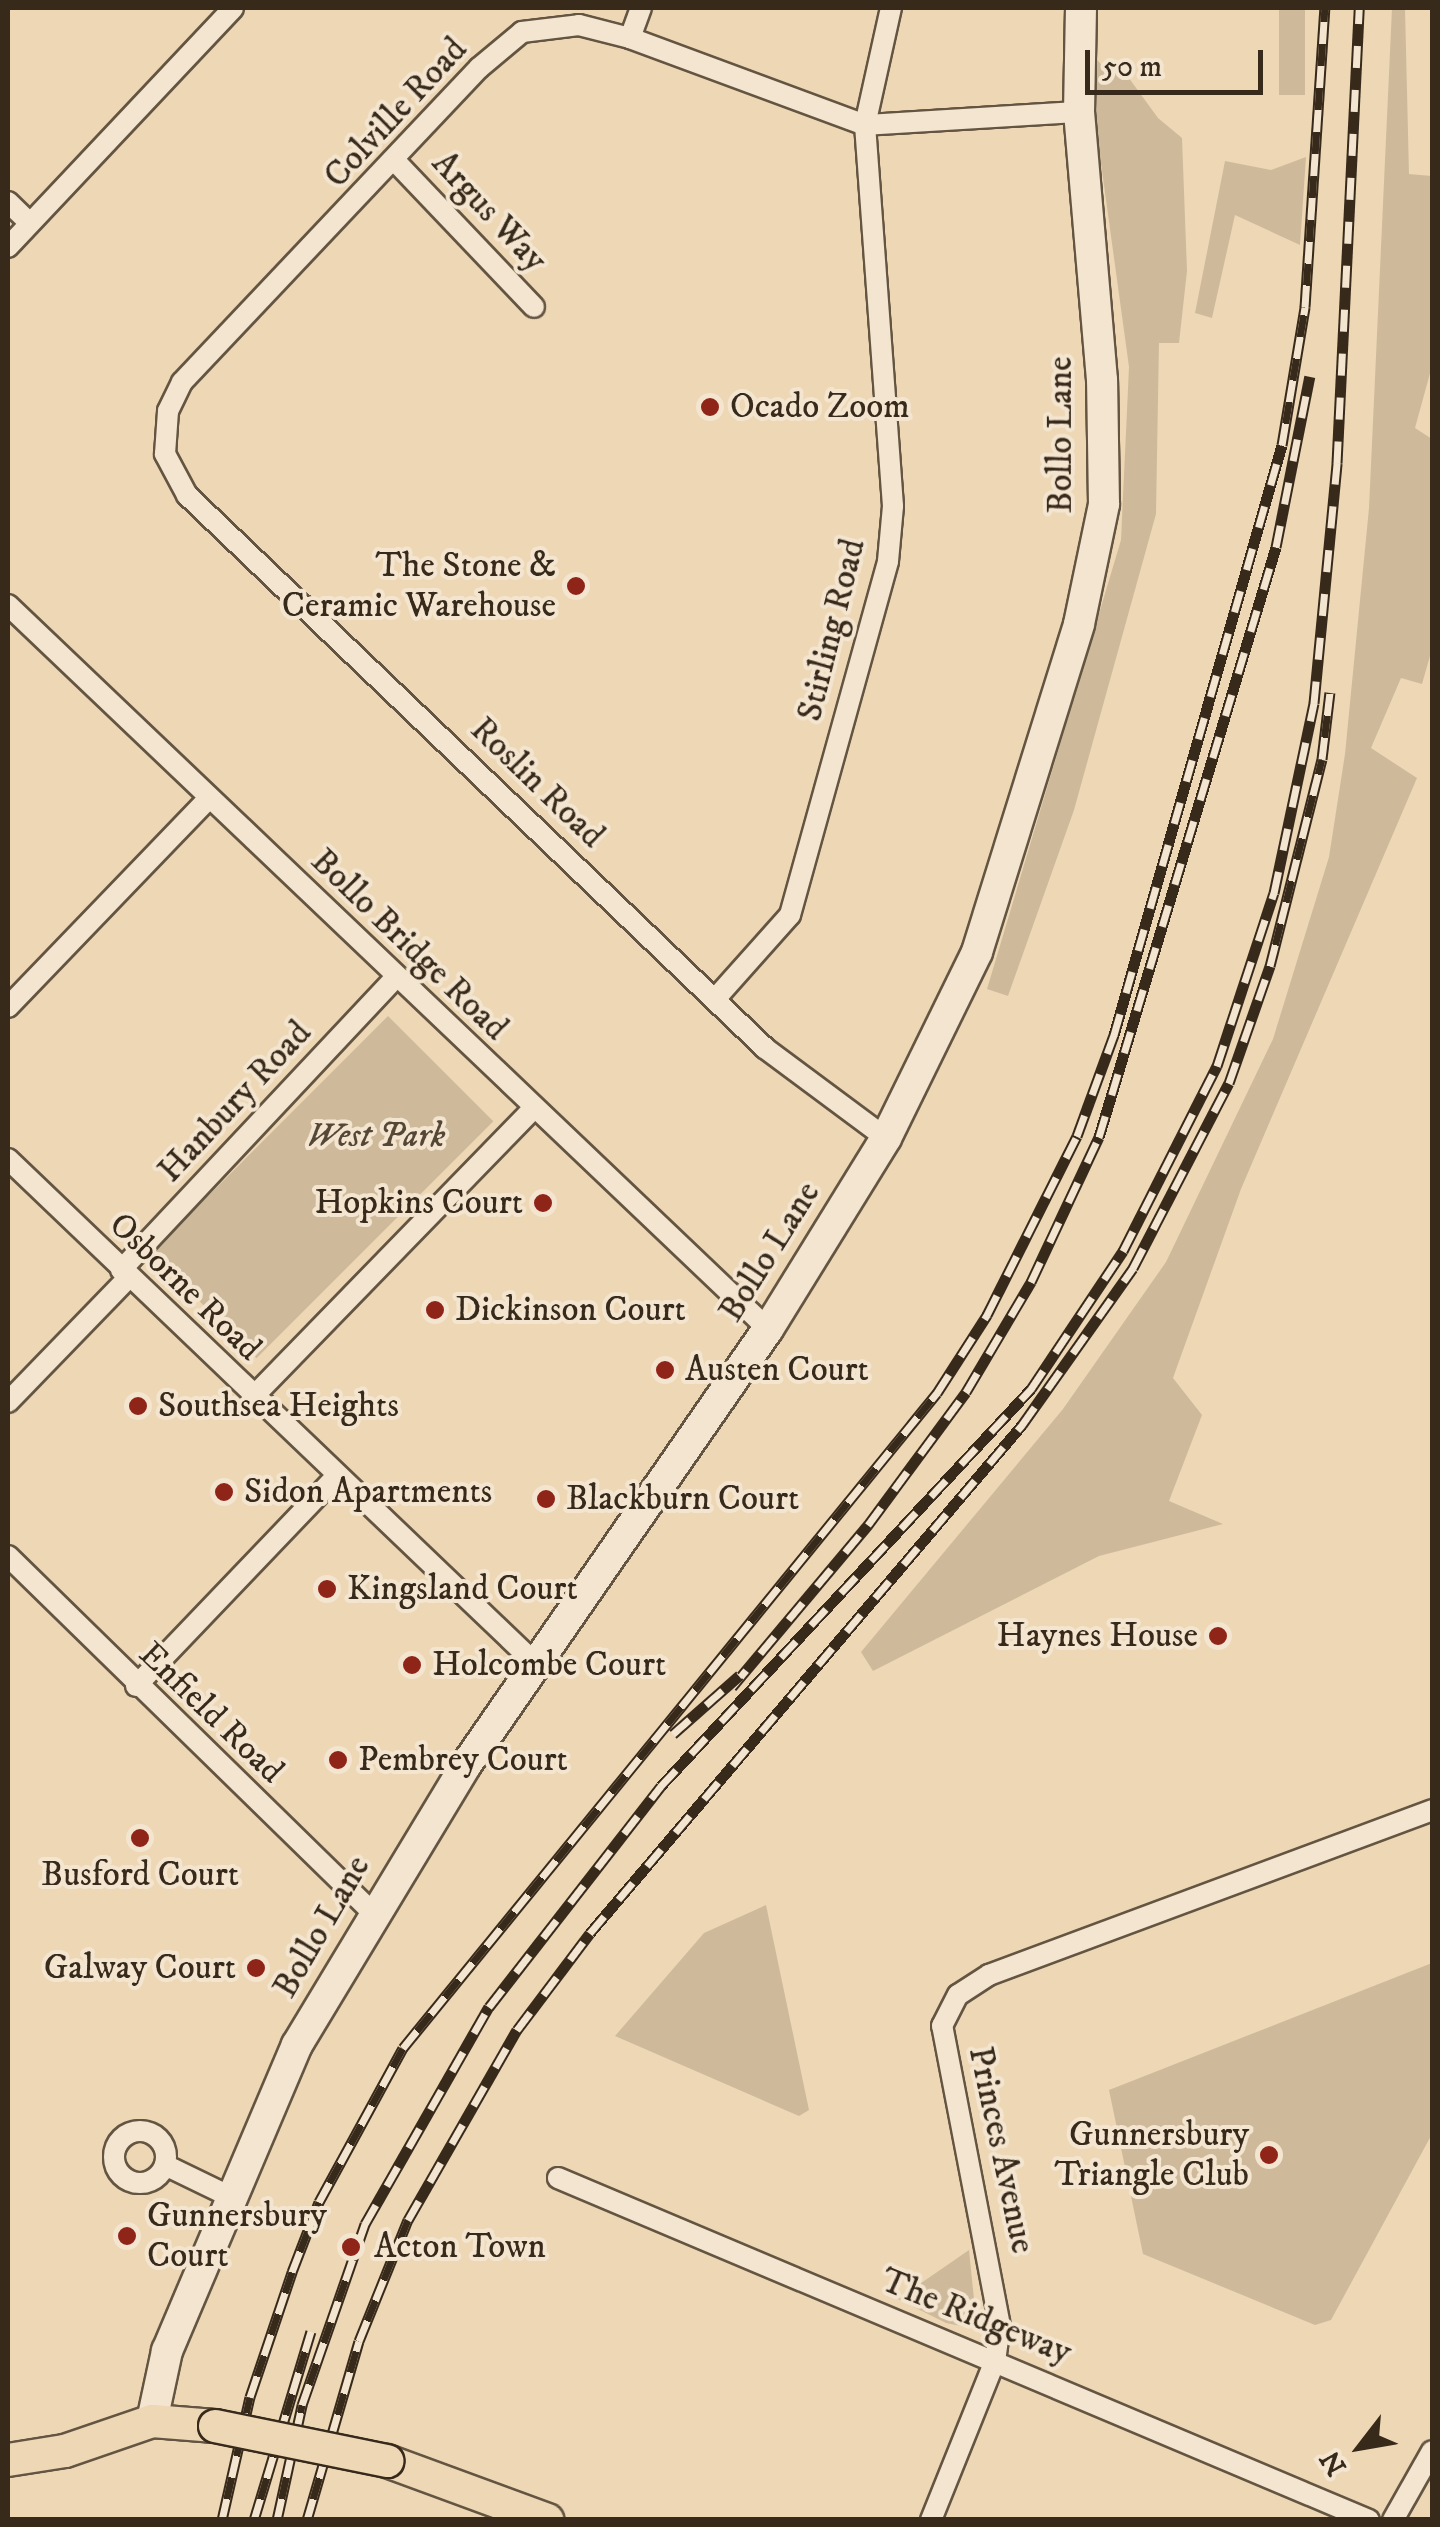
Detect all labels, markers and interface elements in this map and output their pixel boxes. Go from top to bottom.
street label: Colville Road [316,29,476,197]
scale bar [1090,30,1268,92]
text: 50 m [1102,49,1162,86]
street label: Argus Way [423,143,555,281]
street label: Bollo Lane [1040,356,1082,514]
place label: Ocado Zoom [730,386,910,428]
marker: Ocado Zoom [699,396,721,418]
street label: Stirling Road [789,535,875,725]
place label: The Stone & Ceramic Warehouse [282,545,556,627]
marker: The Stone & Ceramic Warehouse [565,575,587,597]
street label: Roslin Road [461,709,613,857]
street label: Bollo Bridge Road [302,840,516,1050]
street label: Hanbury Road [150,1013,320,1191]
park label: West Park [307,1115,445,1157]
street label: Bollo Lane [711,1174,829,1330]
place label: Hopkins Court [314,1182,523,1224]
marker: Hopkins Court [532,1192,554,1214]
street label: Osborne Road [100,1204,270,1370]
place label: Dickinson Court [455,1289,686,1331]
marker: Dickinson Court [424,1299,446,1321]
place label: Austen Court [685,1349,869,1391]
marker: Austen Court [654,1359,676,1381]
place label: Southsea Heights [158,1385,399,1427]
marker: Southsea Heights [127,1395,149,1417]
place label: Sidon Apartments [244,1471,492,1513]
place label: Blackburn Court [566,1478,799,1520]
marker: Sidon Apartments [213,1481,235,1503]
marker: Blackburn Court [535,1488,557,1510]
place label: Kingsland Court [347,1568,578,1610]
marker: Kingsland Court [316,1578,338,1600]
place label: Haynes House [997,1615,1198,1657]
marker: Haynes House [1207,1625,1229,1647]
street label: Enfield Road [130,1634,292,1792]
place label: Holcombe Court [432,1644,666,1686]
marker: Holcombe Court [401,1654,423,1676]
place label: Pembrey Court [358,1739,568,1781]
marker: Pembrey Court [327,1749,349,1771]
marker: Busford Court [129,1827,151,1849]
street label: Bollo Lane [265,1848,379,2006]
place label: Busford Court [41,1854,239,1896]
place label: Galway Court [44,1947,236,1989]
marker: Galway Court [245,1957,267,1979]
street label: Princes Avenue [959,2043,1043,2257]
place label: Gunnersbury Triangle Club [1055,2114,1249,2196]
marker: Gunnersbury Triangle Club [1258,2144,1280,2166]
place label: Gunnersbury Court [147,2195,327,2277]
marker: Gunnersbury Court [116,2225,138,2247]
place label: Acton Town [374,2226,546,2268]
marker: Acton Town [338,2234,364,2260]
street label: The Ridgeway [875,2260,1077,2374]
north arrow [1310,2397,1410,2497]
text: N [1313,2444,1355,2482]

